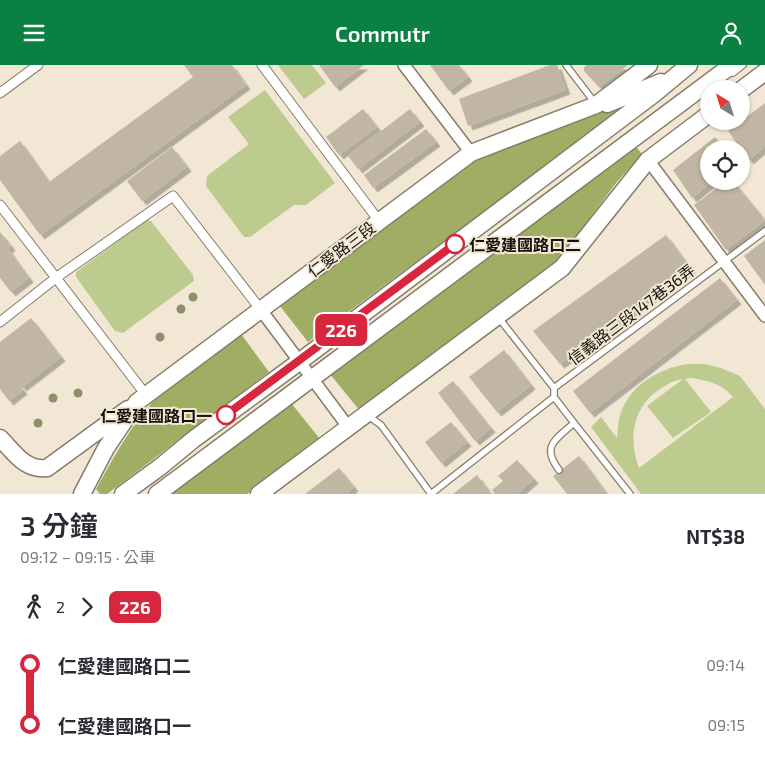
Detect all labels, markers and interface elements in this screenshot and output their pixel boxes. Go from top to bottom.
icon: menu [20,19,48,47]
icon: person [717,19,745,47]
text: Commutr [335,20,430,46]
north arrow [700,80,750,130]
map controls [700,80,750,190]
button: locate [700,140,750,190]
street label: 仁愛路三段 [303,217,379,281]
marker: 仁愛建國路口二 [445,234,465,254]
place label: 仁愛建國路口二 [469,235,581,254]
street label: 信義路三段147巷36弄 [564,260,698,368]
line badge: 226 [312,314,370,346]
text: 226 [325,319,357,341]
marker: 仁愛建國路口一 [216,405,236,425]
place label: 仁愛建國路口一 [100,406,212,425]
text: 3 分鐘 [20,508,98,542]
text: NT$38 [686,525,745,548]
text: 09:12 – 09:15 · 公車 [20,547,155,566]
icon: walk [20,593,48,621]
icon: forward [73,593,101,621]
text: 226 [119,596,151,618]
text: 2 [56,597,65,616]
text: 仁愛建國路口二 [58,654,191,677]
text: 09:14 [706,655,745,674]
text: 仁愛建國路口一 [58,714,191,737]
text: 09:15 [707,715,745,734]

